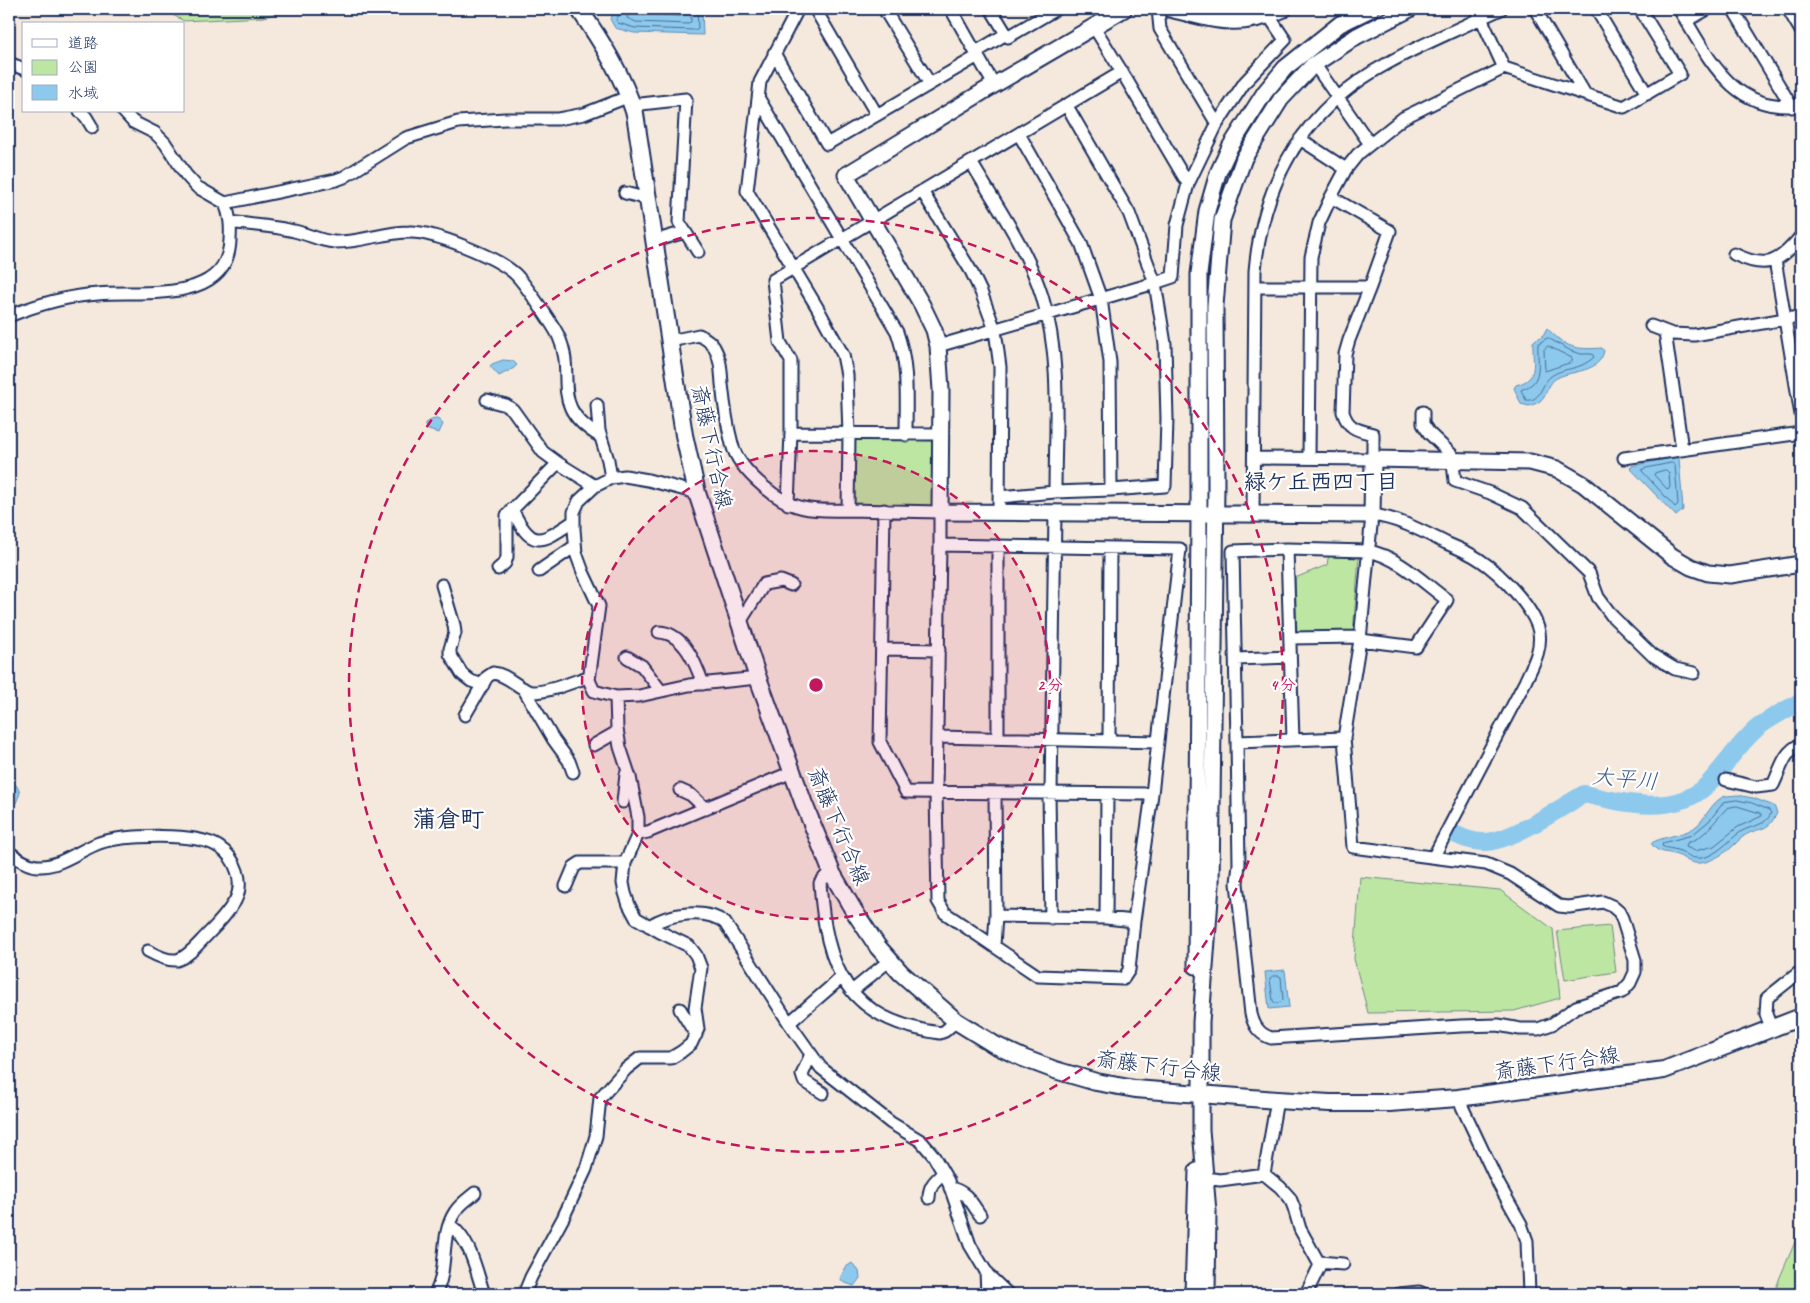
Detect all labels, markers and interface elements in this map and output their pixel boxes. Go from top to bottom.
legend [22,22,185,112]
text: 道路 [68,34,98,53]
text: 公園 [68,58,98,77]
text: 水域 [68,84,98,103]
street label: 斎藤下行合線 [686,383,738,511]
district label: 緑ケ丘西四丁目 [1244,468,1398,496]
centre of rings [807,676,825,694]
text: 2 分 [1037,676,1063,695]
text: 4 分 [1270,676,1296,695]
water label: 大平川 [1591,762,1659,796]
street label: 斎藤下行合線 [802,763,876,889]
district label: 蒲倉町 [412,804,484,834]
street label: 斎藤下行合線 [1493,1041,1621,1085]
street label: 斎藤下行合線 [1095,1045,1223,1087]

